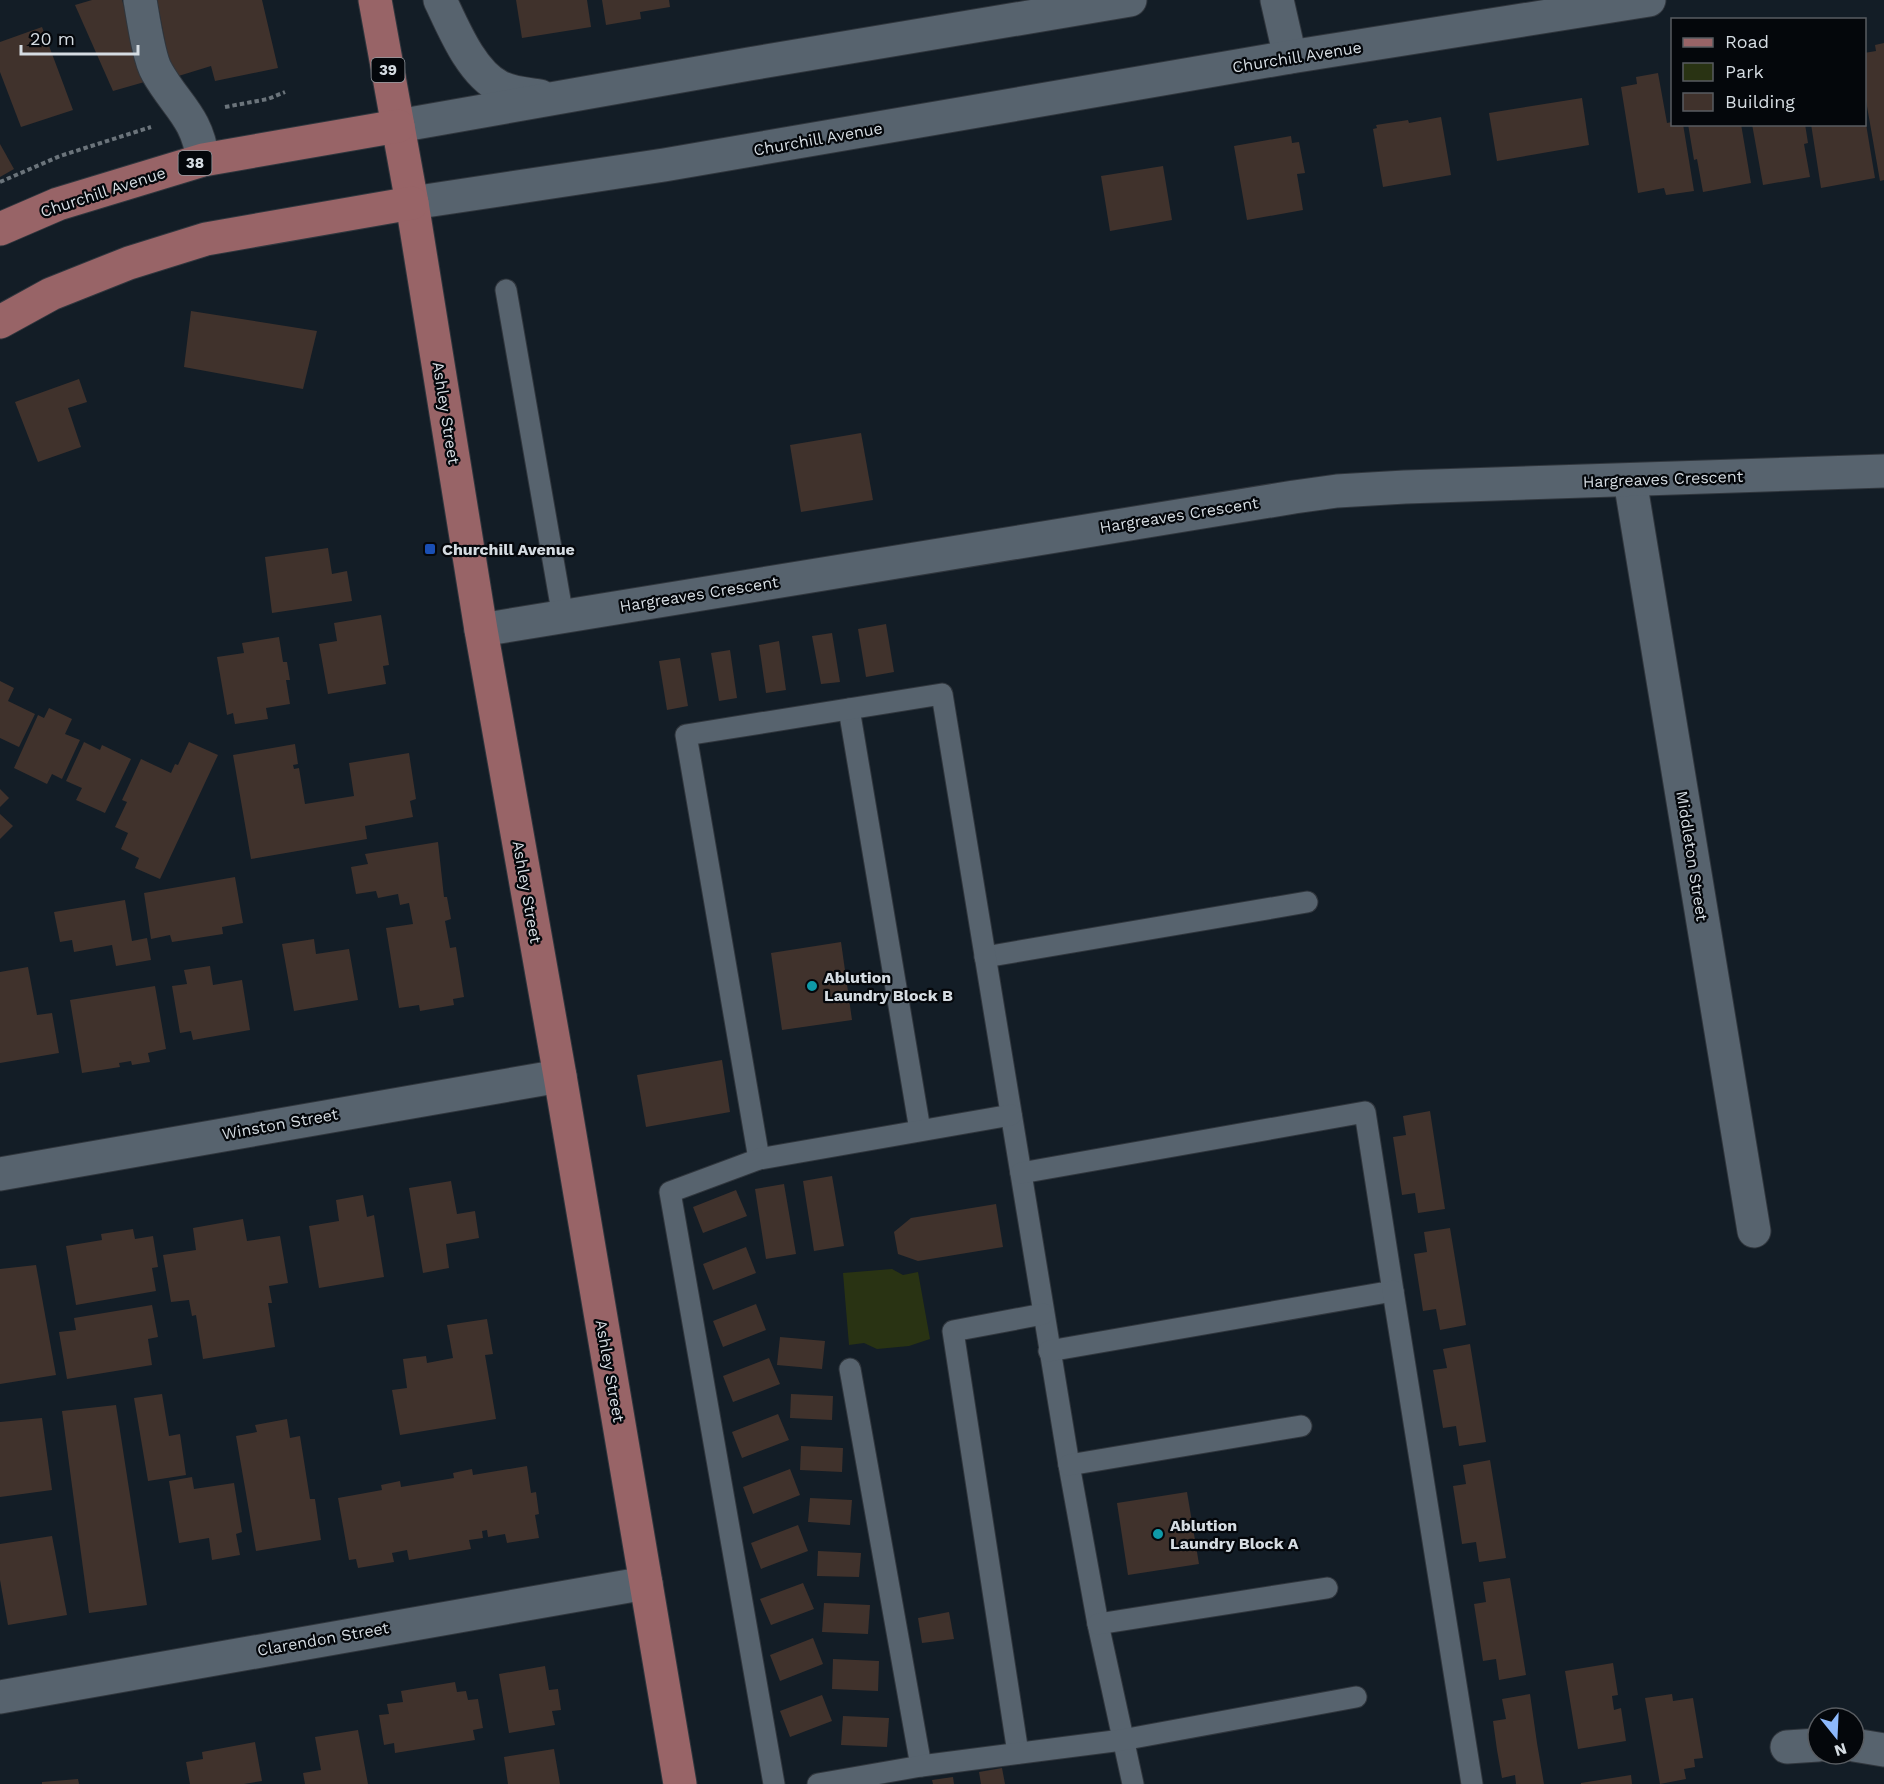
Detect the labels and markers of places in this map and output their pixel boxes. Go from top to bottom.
place label: Churchill Avenue [442,540,575,559]
marker: Churchill Avenue [423,542,437,556]
place label: Ablution Laundry Block B [824,968,953,1005]
marker: Ablution Laundry Block B [805,979,819,993]
place label: Ablution Laundry Block A [1170,1516,1299,1553]
marker: Ablution Laundry Block A [1151,1527,1165,1541]

